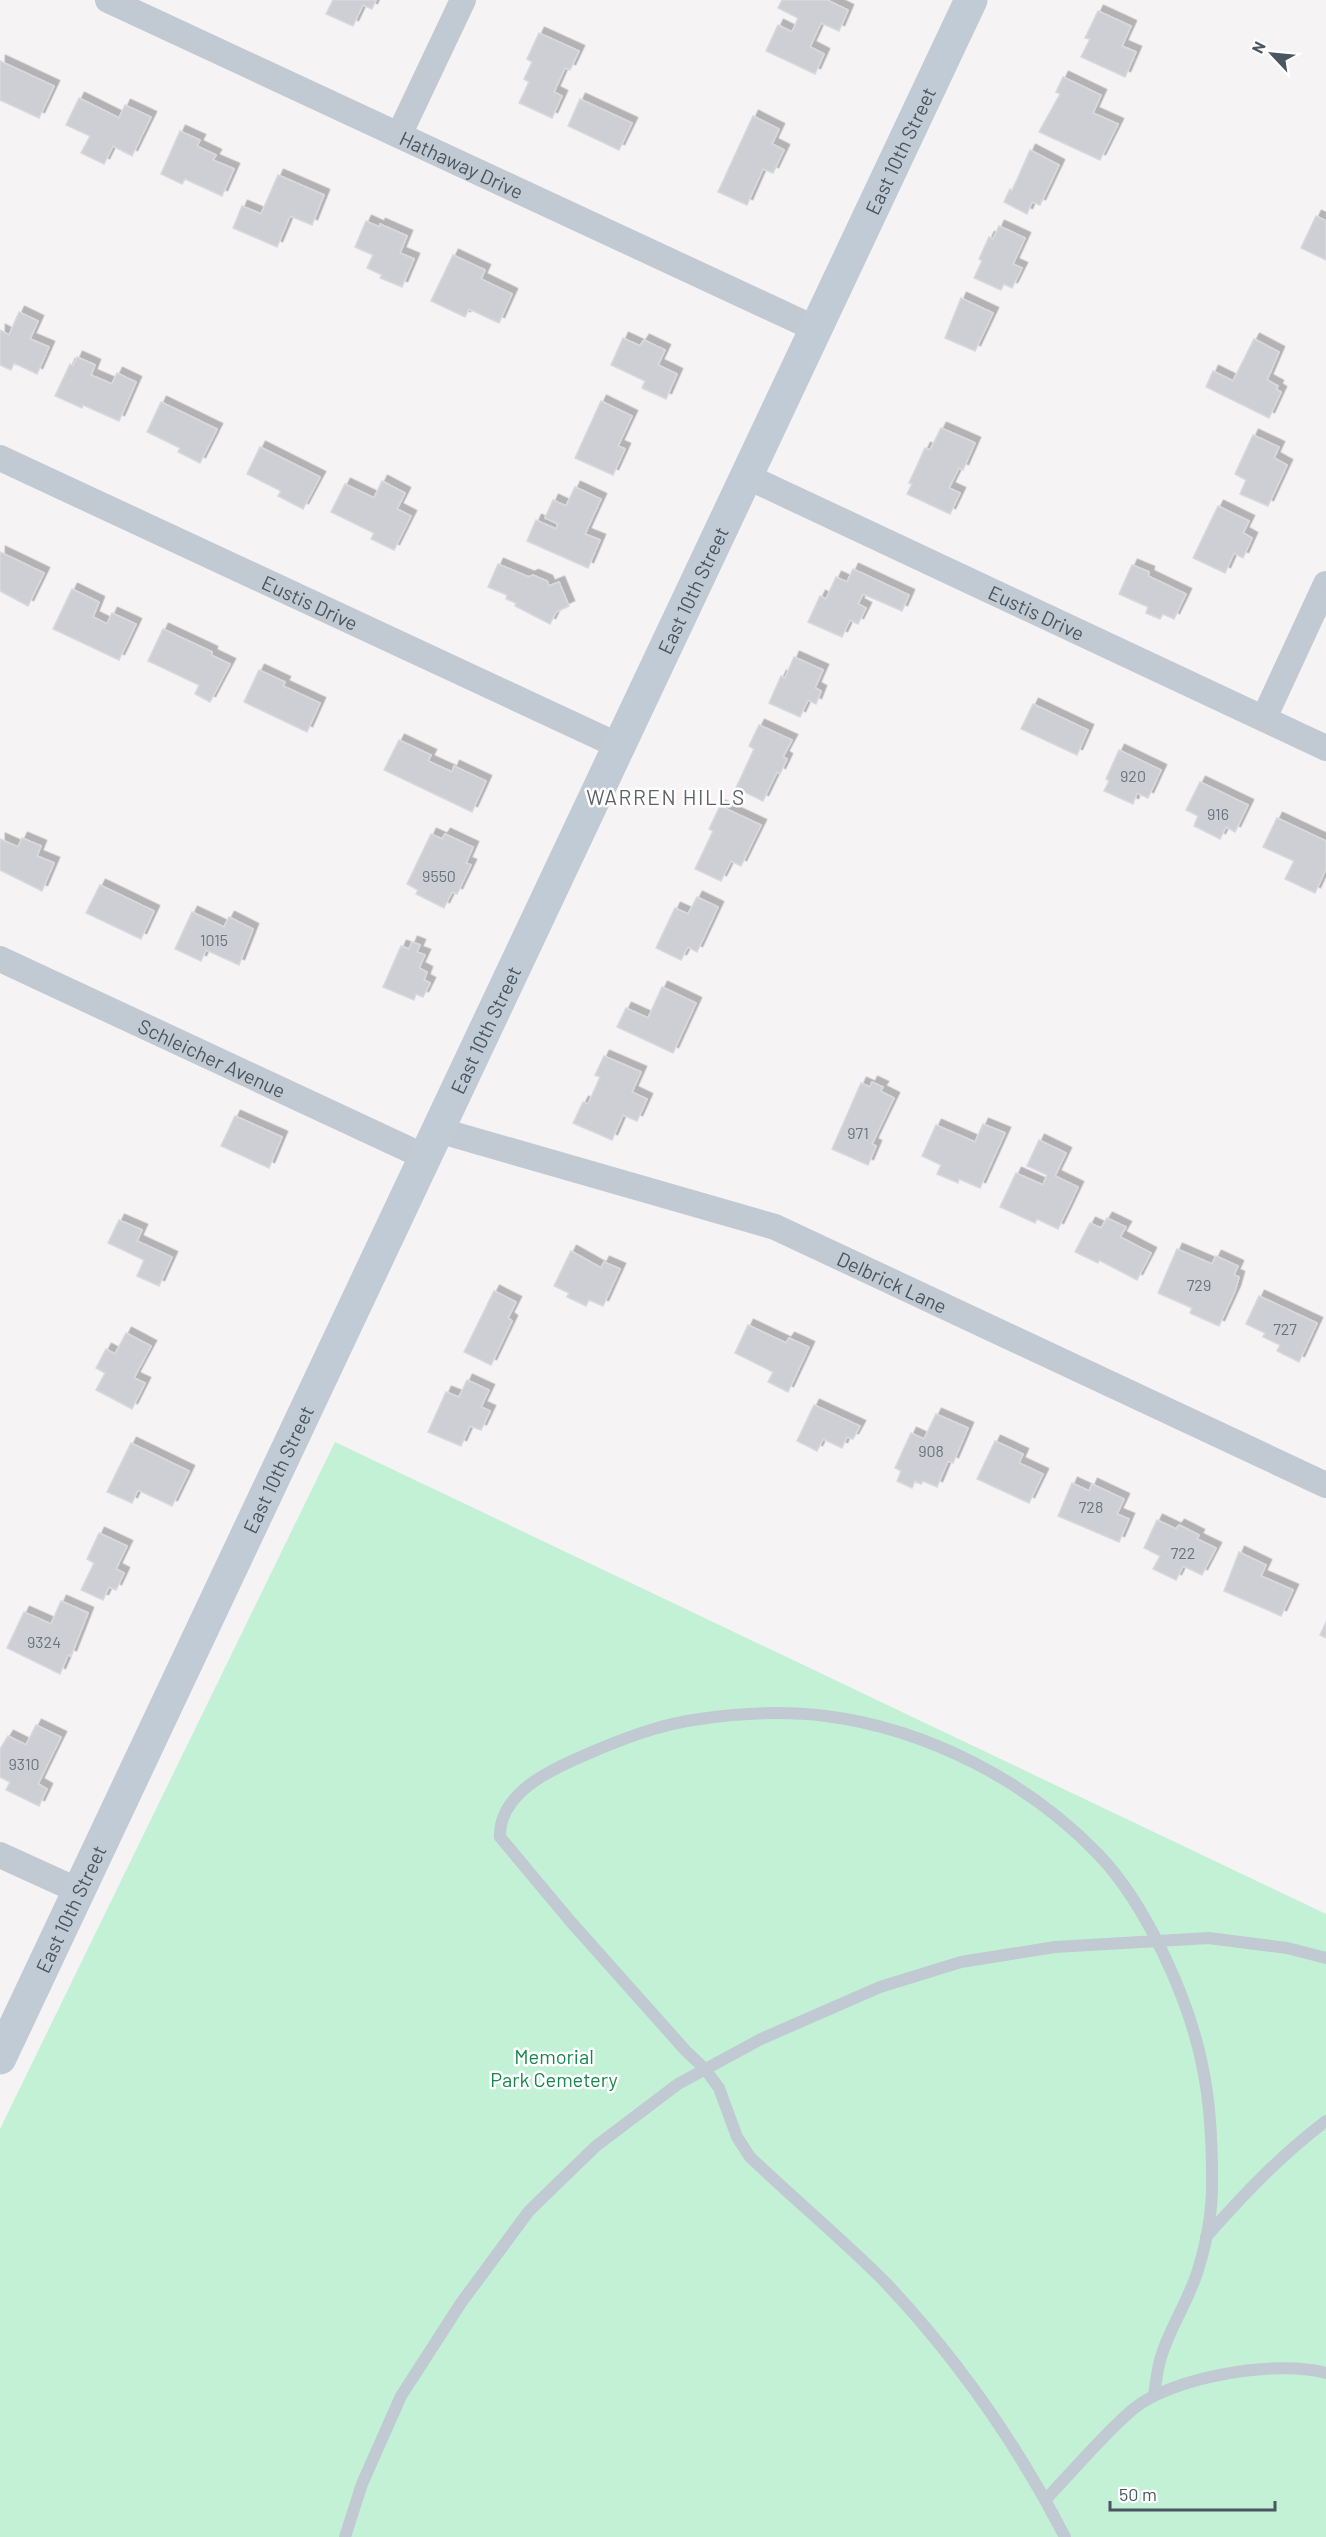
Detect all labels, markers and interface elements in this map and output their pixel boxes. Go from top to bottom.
north arrow [1242,24,1302,84]
text: N [1247,38,1269,56]
street label: East 10th Street [860,83,940,218]
street label: Hathaway Drive [396,125,527,203]
street label: East 10th Street [652,523,733,658]
street label: Eustis Drive [258,570,362,635]
street label: Eustis Drive [985,580,1088,645]
house number: 920 [1120,766,1146,785]
district label: WARREN HILLS [586,784,746,809]
house number: 916 [1207,804,1229,823]
house number: 9550 [422,866,456,885]
house number: 1015 [200,930,228,949]
street label: East 10th Street [445,962,526,1097]
street label: Schleicher Avenue [135,1013,290,1102]
house number: 971 [847,1123,869,1142]
street label: Delbrick Lane [833,1246,951,1318]
house number: 729 [1187,1275,1211,1294]
house number: 727 [1273,1319,1297,1338]
street label: East 10th Street [237,1402,318,1537]
house number: 908 [918,1441,944,1460]
house number: 728 [1079,1497,1103,1516]
house number: 722 [1171,1543,1195,1562]
house number: 9324 [27,1632,61,1651]
house number: 9310 [8,1754,40,1773]
street label: East 10th Street [30,1841,111,1976]
park label: Memorial Park Cemetery [490,2044,618,2091]
scale bar [1110,2474,1275,2512]
text: 50 m [1119,2483,1157,2505]

